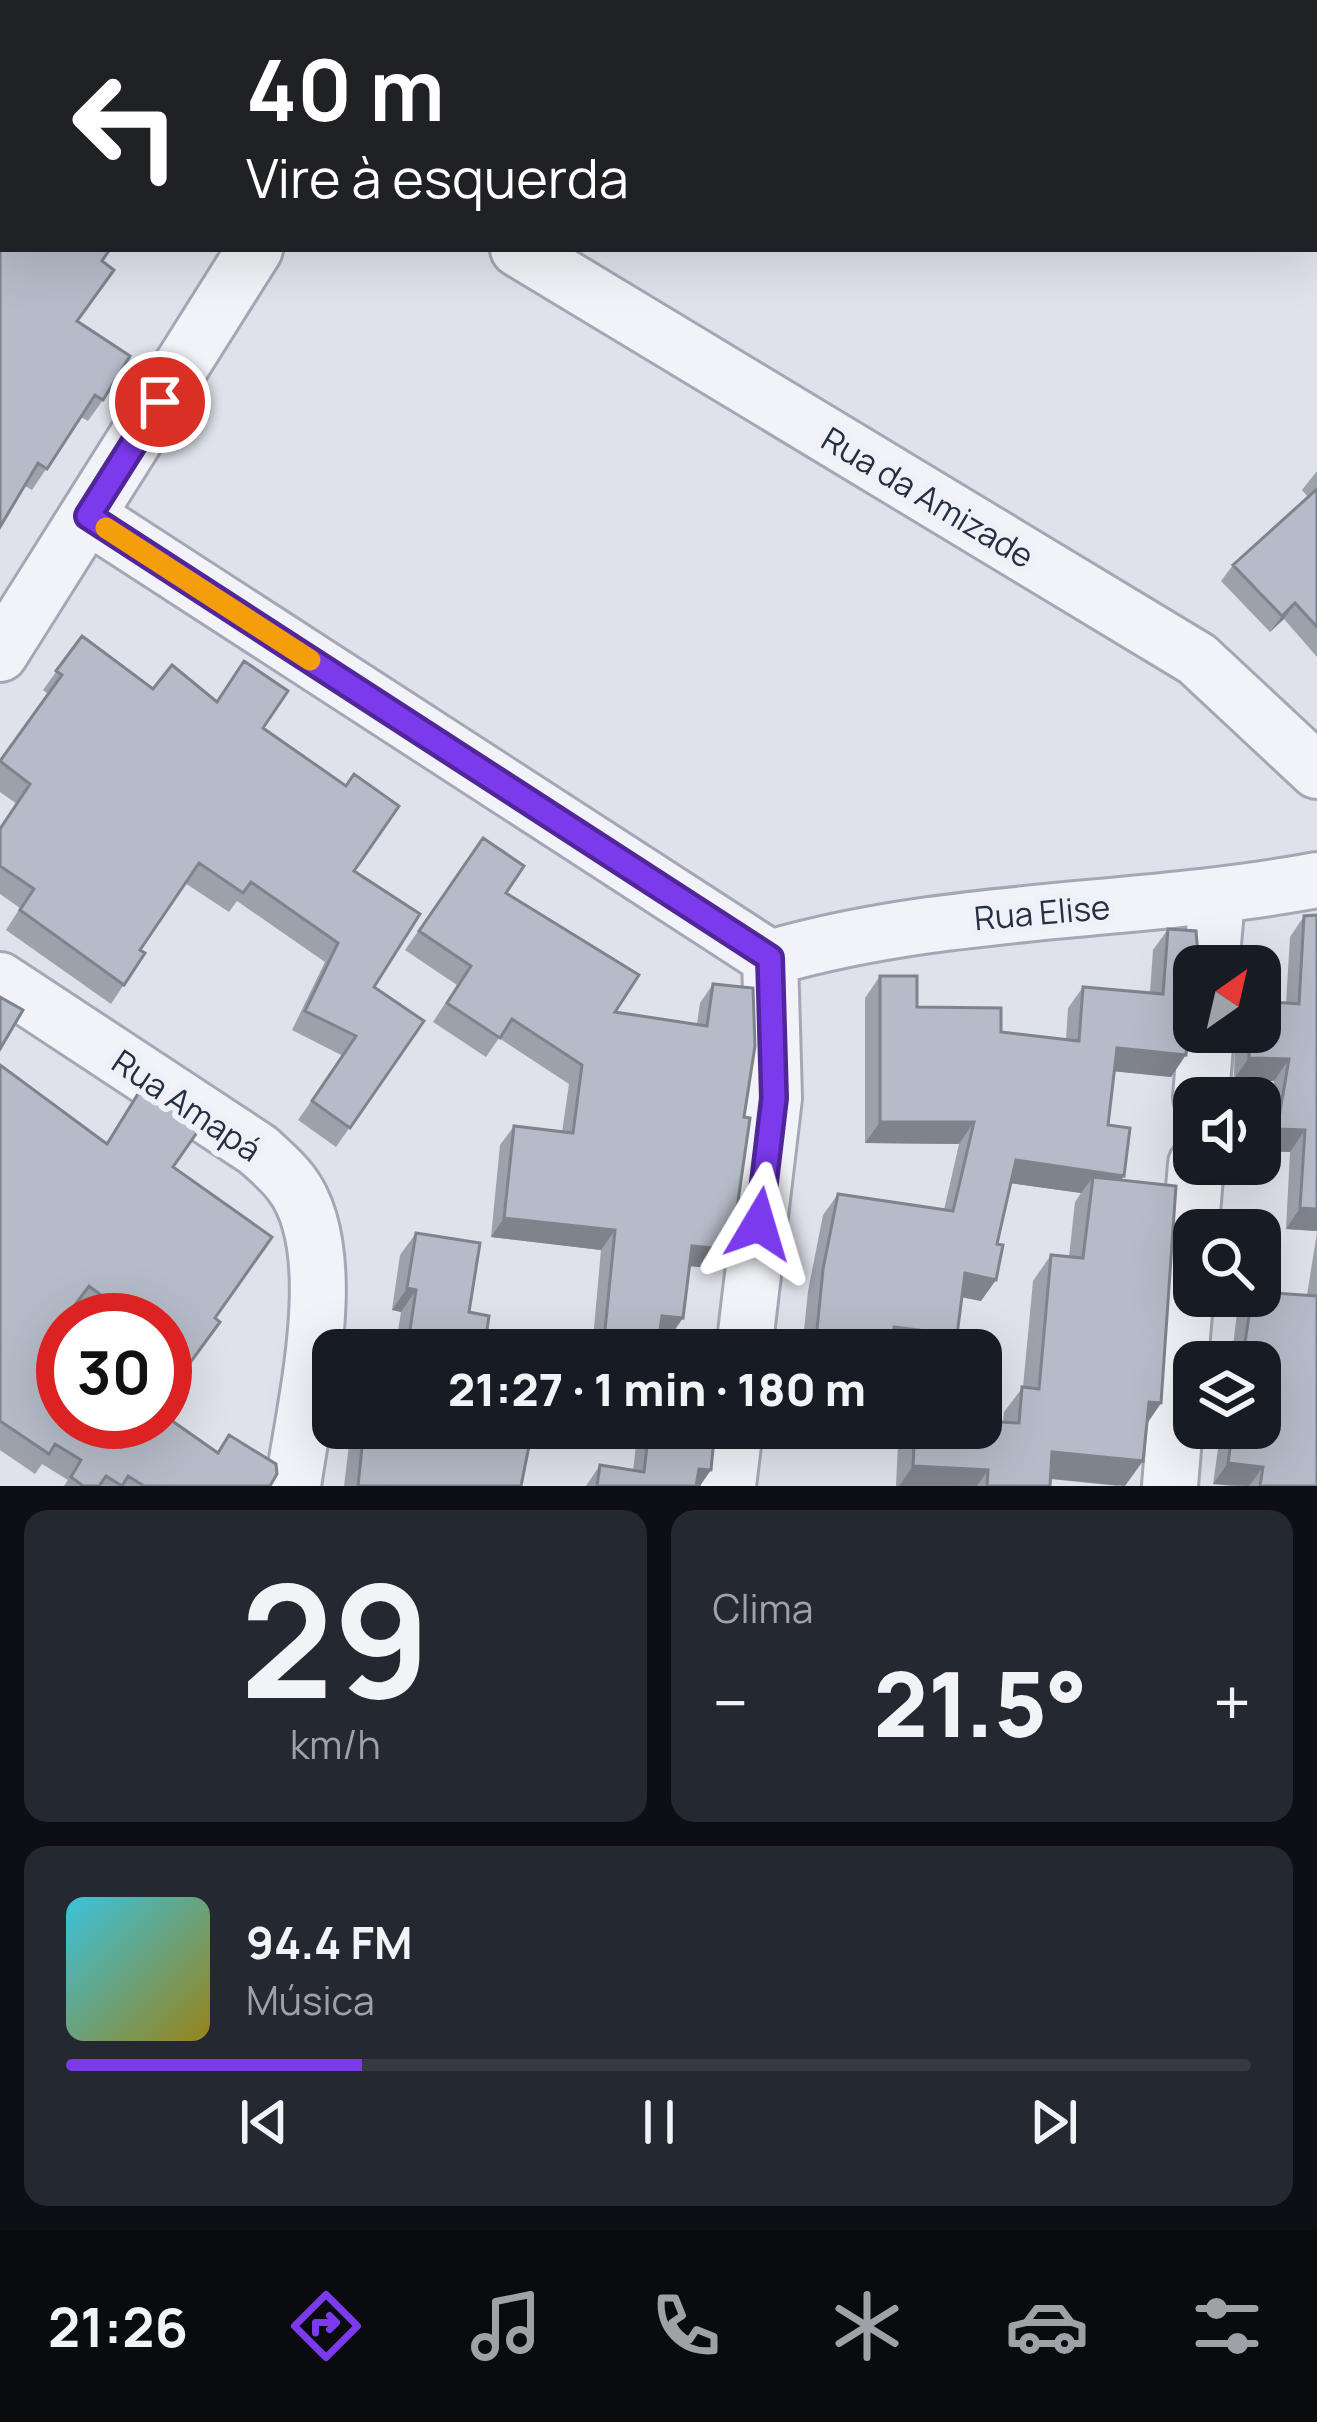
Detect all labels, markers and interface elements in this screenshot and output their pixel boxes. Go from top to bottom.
text: 40 m [246,31,445,146]
icon: left [48,48,204,204]
text: Vire à esquerda [246,140,629,214]
pin [109,351,211,453]
icon: arrive [127,369,193,435]
street label: Rua da Amizade [814,416,1042,578]
street label: Rua Elise [972,884,1112,940]
north arrow [1173,945,1281,1053]
map controls [1173,945,1281,1449]
street label: Rua Amapá [104,1039,270,1171]
button: sound [1173,1077,1281,1185]
position arrow [696,1161,822,1287]
button: search [1173,1209,1281,1317]
speed limit sign: 30 [36,1293,192,1449]
button: layers [1173,1341,1281,1449]
text: 21:27 · 1 min · 180 m [448,1358,866,1420]
text: 29 [240,1532,430,1745]
text: Clima [713,1581,813,1635]
text: 21.5° [874,1641,1088,1764]
text: − [713,1657,748,1747]
text: + [1213,1657,1251,1747]
text: km/h [290,1717,381,1771]
text: 94.4 FM [246,1911,413,1973]
text: Música [246,1973,375,2027]
icon: previous [231,2089,297,2155]
icon: pause [626,2089,692,2155]
icon: next [1021,2089,1087,2155]
icon: directions [284,2284,368,2368]
icon: music [464,2284,548,2368]
icon: phone [644,2284,728,2368]
icon: climate [825,2284,909,2368]
icon: car [1005,2284,1089,2368]
icon: filters [1185,2284,1269,2368]
text: 21:26 [48,2289,188,2363]

